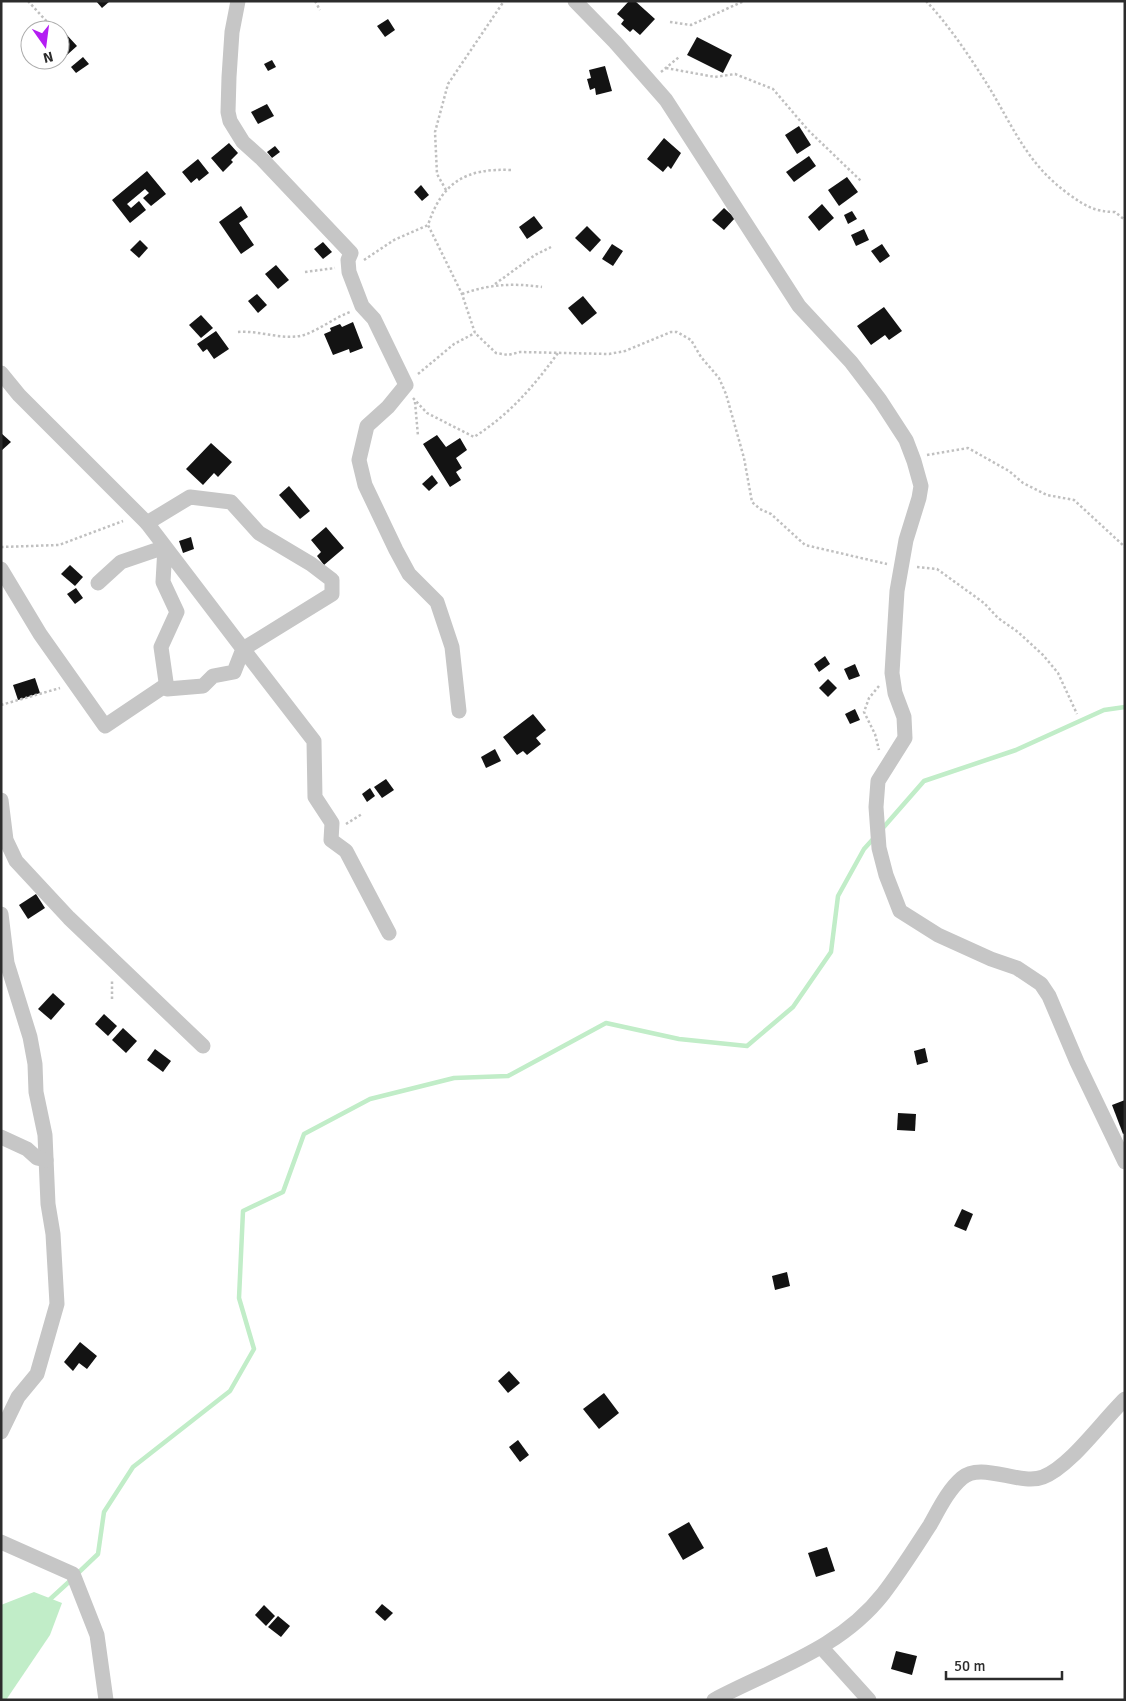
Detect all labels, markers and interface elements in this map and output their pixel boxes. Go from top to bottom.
north arrow [20,20,70,70]
text: N [41,48,55,67]
scale bar [946,1648,1062,1680]
text: 50 m [954,1657,985,1675]

